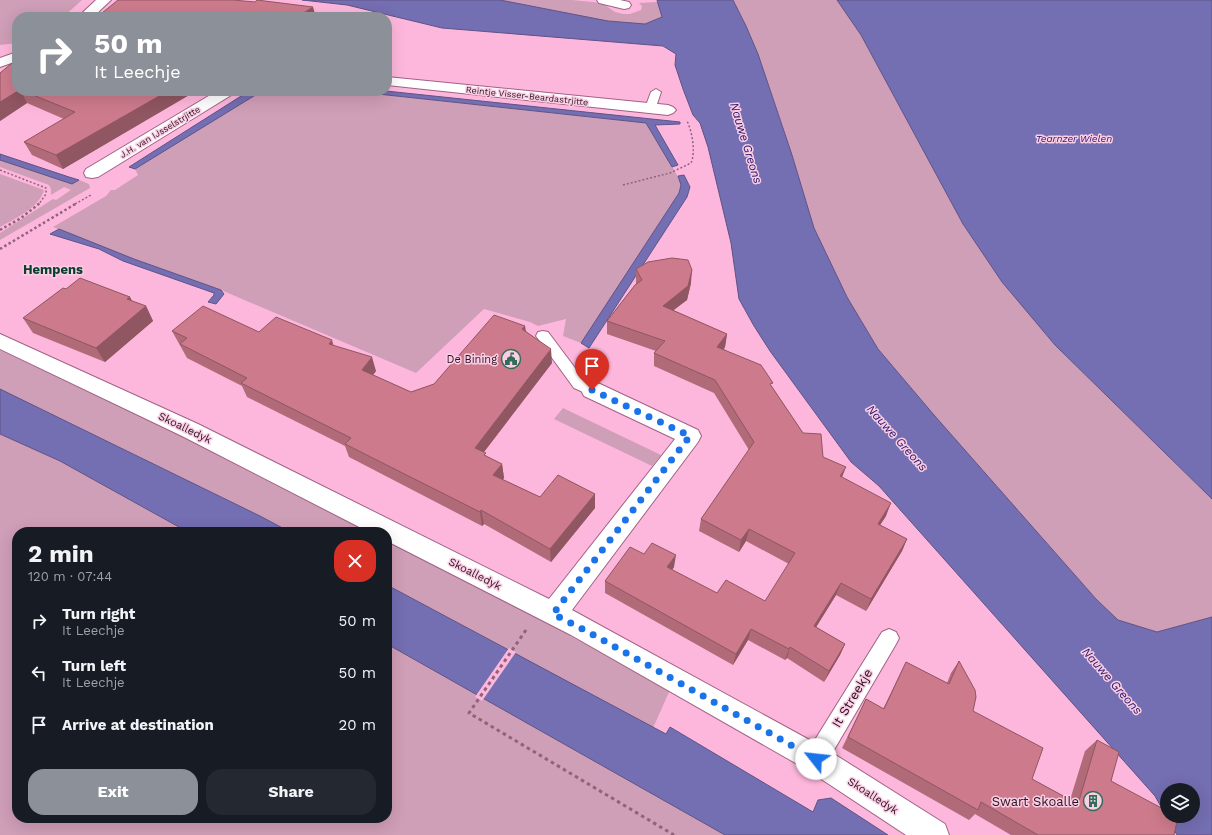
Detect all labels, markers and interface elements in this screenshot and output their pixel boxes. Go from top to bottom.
text: 50 m [94,27,163,60]
icon: right [28,28,80,80]
text: It Leechje [94,61,181,82]
street label: Reintje Visser-Beardastrjitte [465,85,589,107]
water label: Nauwe Greons [727,101,765,185]
street label: J.H. van IJsselstrjitte [118,104,202,160]
water label: Tearnzer Wielen [1036,133,1112,144]
district label: Hempens [23,262,83,277]
public building icon: De Bining [500,348,522,370]
pin [575,349,609,390]
place label: De Bining [446,353,497,366]
icon: arrive [581,355,603,377]
water label: Nauwe Greons [864,402,930,474]
street label: Skoalledyk [156,409,214,447]
text: 2 min [28,540,94,568]
button: close [334,540,376,582]
street label: Skoalledyk [446,555,504,593]
text: 120 m · 07:44 [28,569,112,584]
text: Turn right [62,605,135,623]
icon: right [28,610,50,632]
text: 50 m [339,612,376,630]
text: It Leechje [62,623,125,638]
water label: Nauwe Greons [1079,645,1145,717]
text: Turn left [62,657,126,675]
icon: left [28,662,50,684]
text: 50 m [339,664,376,682]
street label: It Streekje [829,666,875,730]
text: It Leechje [62,675,125,690]
icon: arrive [28,714,50,736]
text: Arrive at destination [62,716,214,734]
text: 20 m [339,716,376,734]
position arrow [795,738,837,780]
button: Exit [28,769,198,815]
button: Share [206,769,376,815]
street label: Skoalledyk [845,775,901,817]
map controls [1160,783,1200,823]
button: layers [1160,783,1200,823]
building icon: Swart Skoalle [1082,790,1104,812]
place label: Swart Skoalle [992,794,1079,809]

